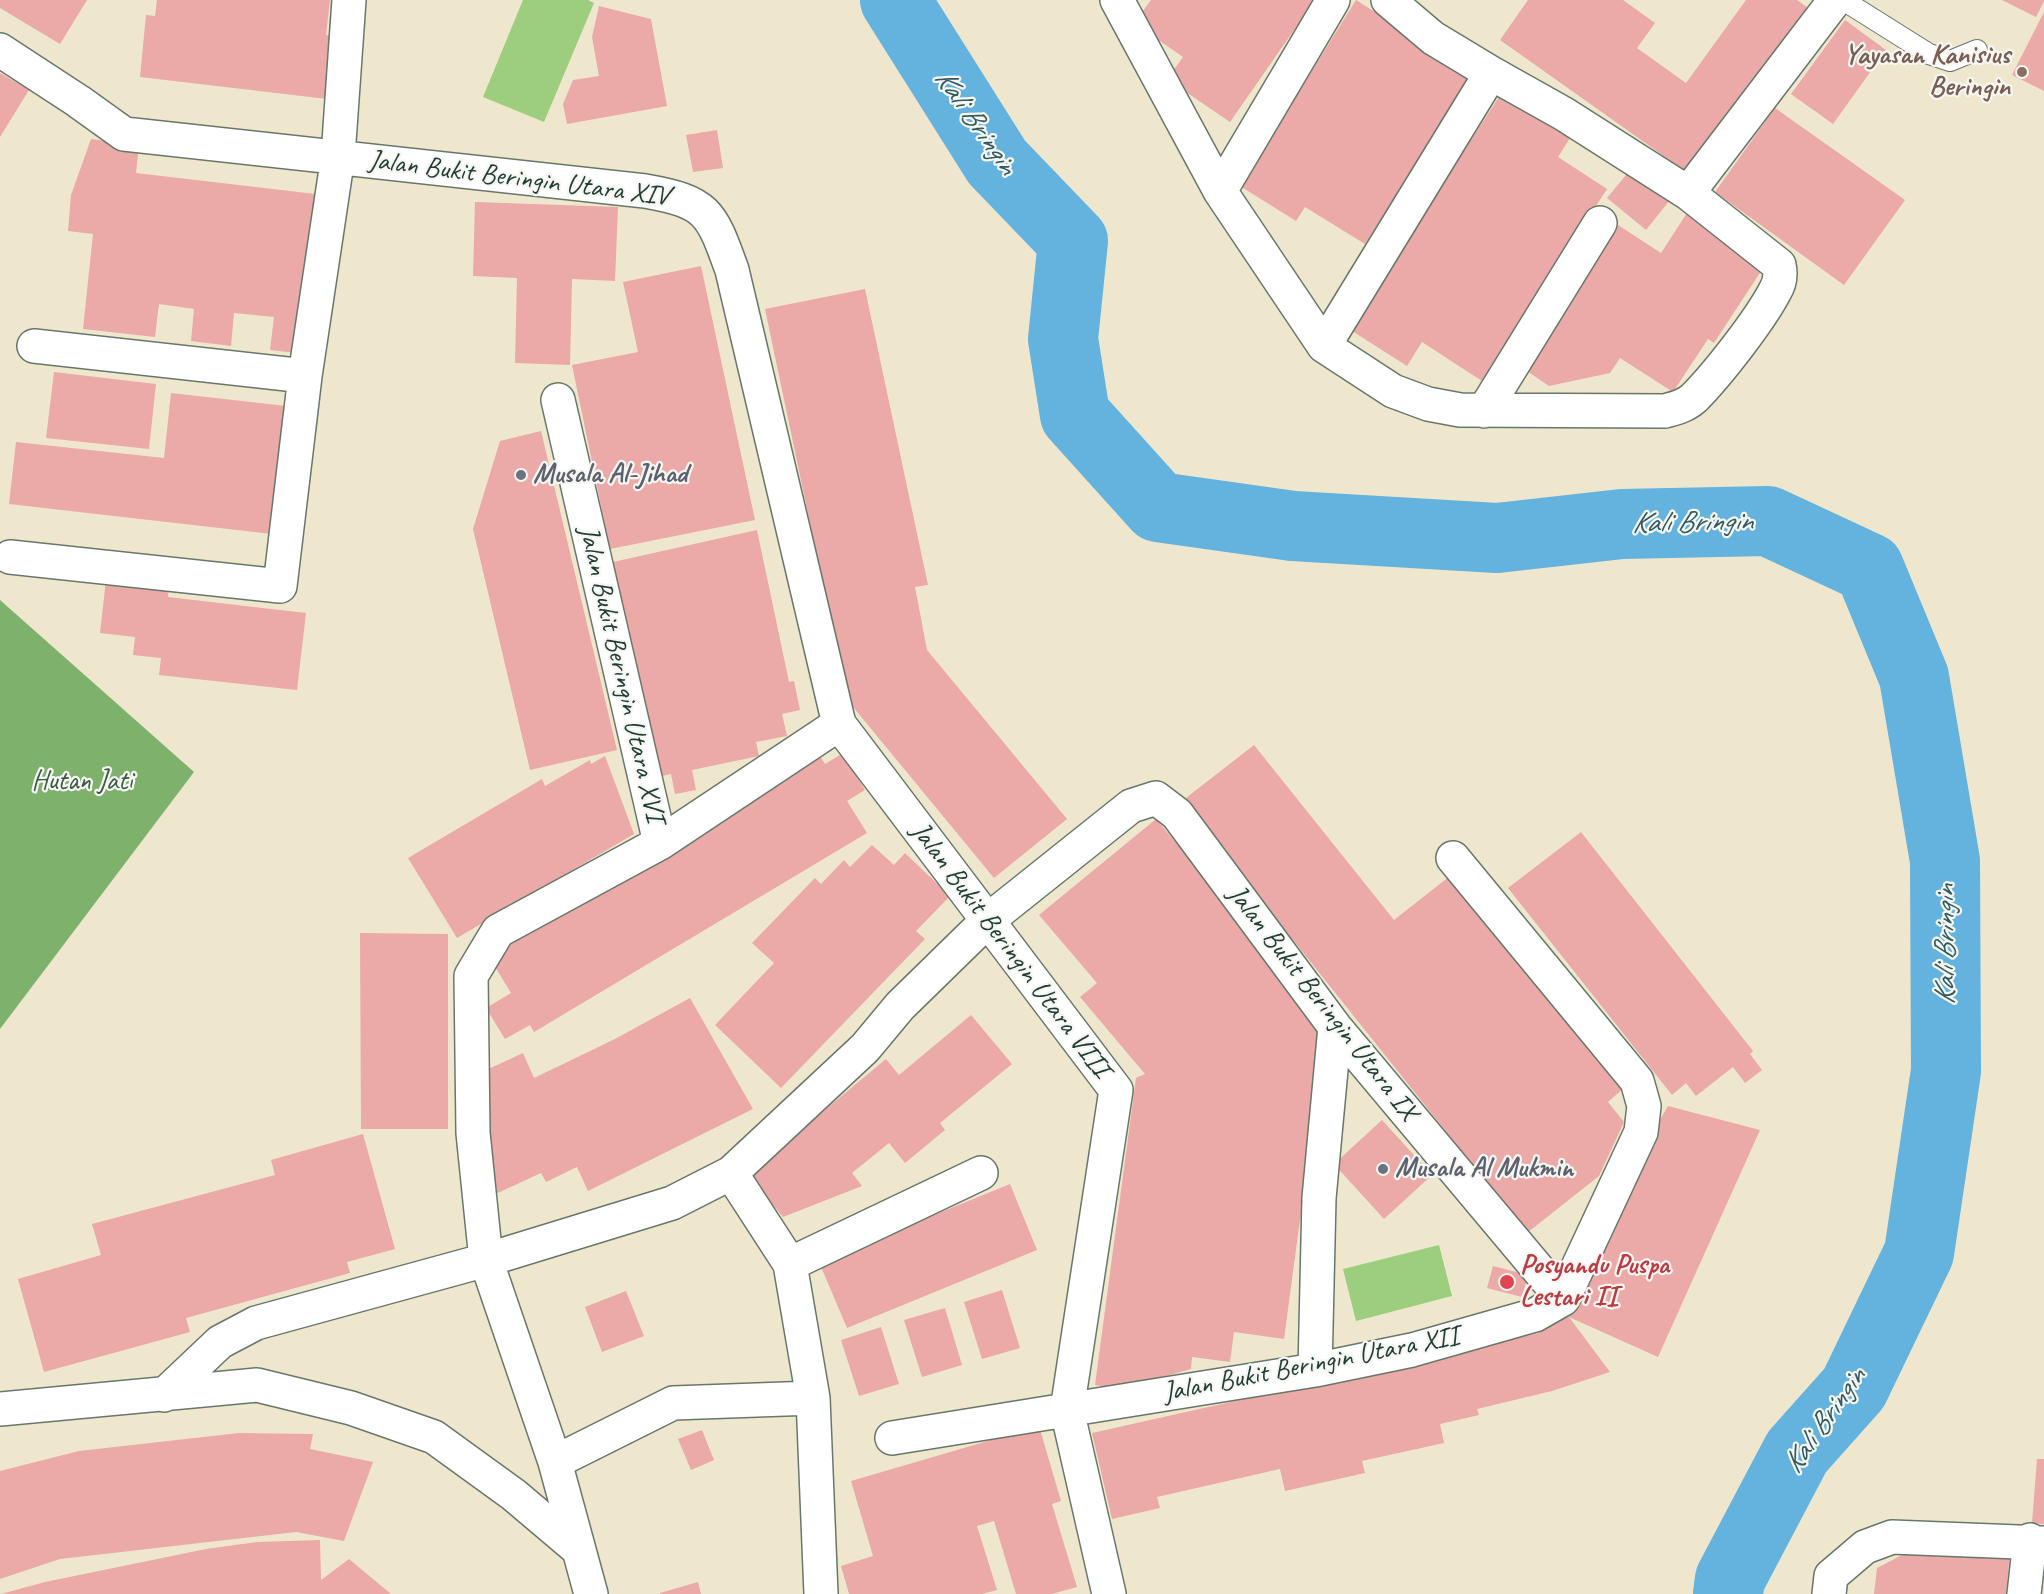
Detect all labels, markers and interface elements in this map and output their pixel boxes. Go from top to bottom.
place label: Yayasan Kanisius Beringin [1844,39,2010,105]
water label: Kali Bringin [926,62,1024,182]
marker: Yayasan Kanisius Beringin [2015,65,2029,79]
street label: Jalan Bukit Beringin Utara XIV [367,144,671,214]
place label: Musala Al-Jihad [533,458,687,492]
marker: Musala Al-Jihad [514,468,528,482]
water label: Kali Bringin [1632,504,1752,542]
street label: Jalan Bukit Beringin Utara XVI [571,523,671,825]
park label: Hutan Jati [31,765,133,799]
street label: Jalan Bukit Beringin Utara VIII [903,816,1117,1084]
street label: Jalan Bukit Beringin Utara IX [1220,879,1424,1127]
water label: Kali Bringin [1928,885,1964,1005]
place label: Musala Al Mukmin [1395,1152,1573,1186]
marker: Musala Al Mukmin [1376,1162,1390,1176]
place label: Posyandu Puspa Lestari II [1520,1249,1669,1315]
marker: Posyandu Puspa Lestari II [1498,1273,1516,1291]
street label: Jalan Bukit Beringin Utara XII [1160,1320,1462,1410]
water label: Kali Bringin [1776,1361,1874,1481]

